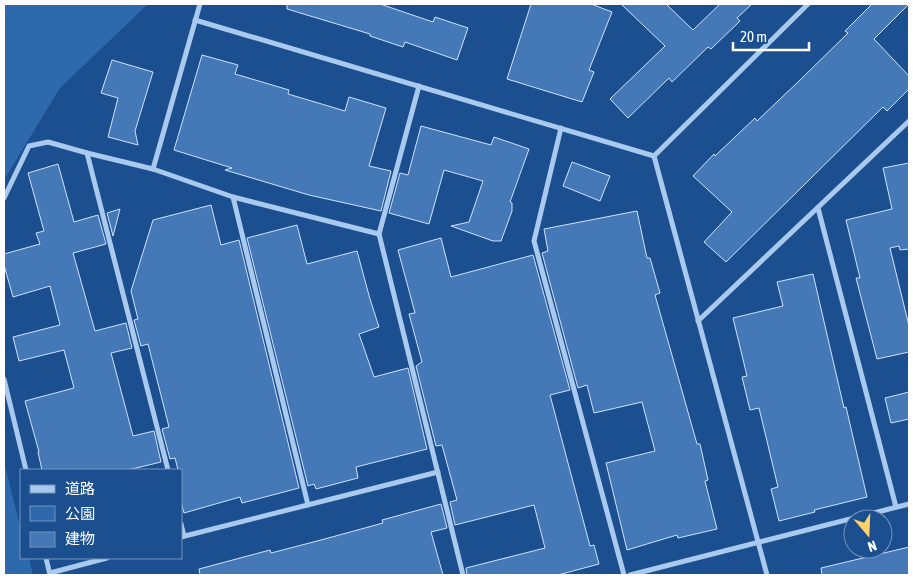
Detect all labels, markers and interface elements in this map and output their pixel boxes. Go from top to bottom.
scale bar [733,20,809,52]
text: 20 m [740,28,767,45]
legend [20,469,182,559]
text: 道路 [65,480,95,497]
text: 公園 [65,505,95,522]
north arrow [843,509,893,559]
text: 建物 [65,530,95,547]
text: N [866,537,879,555]

